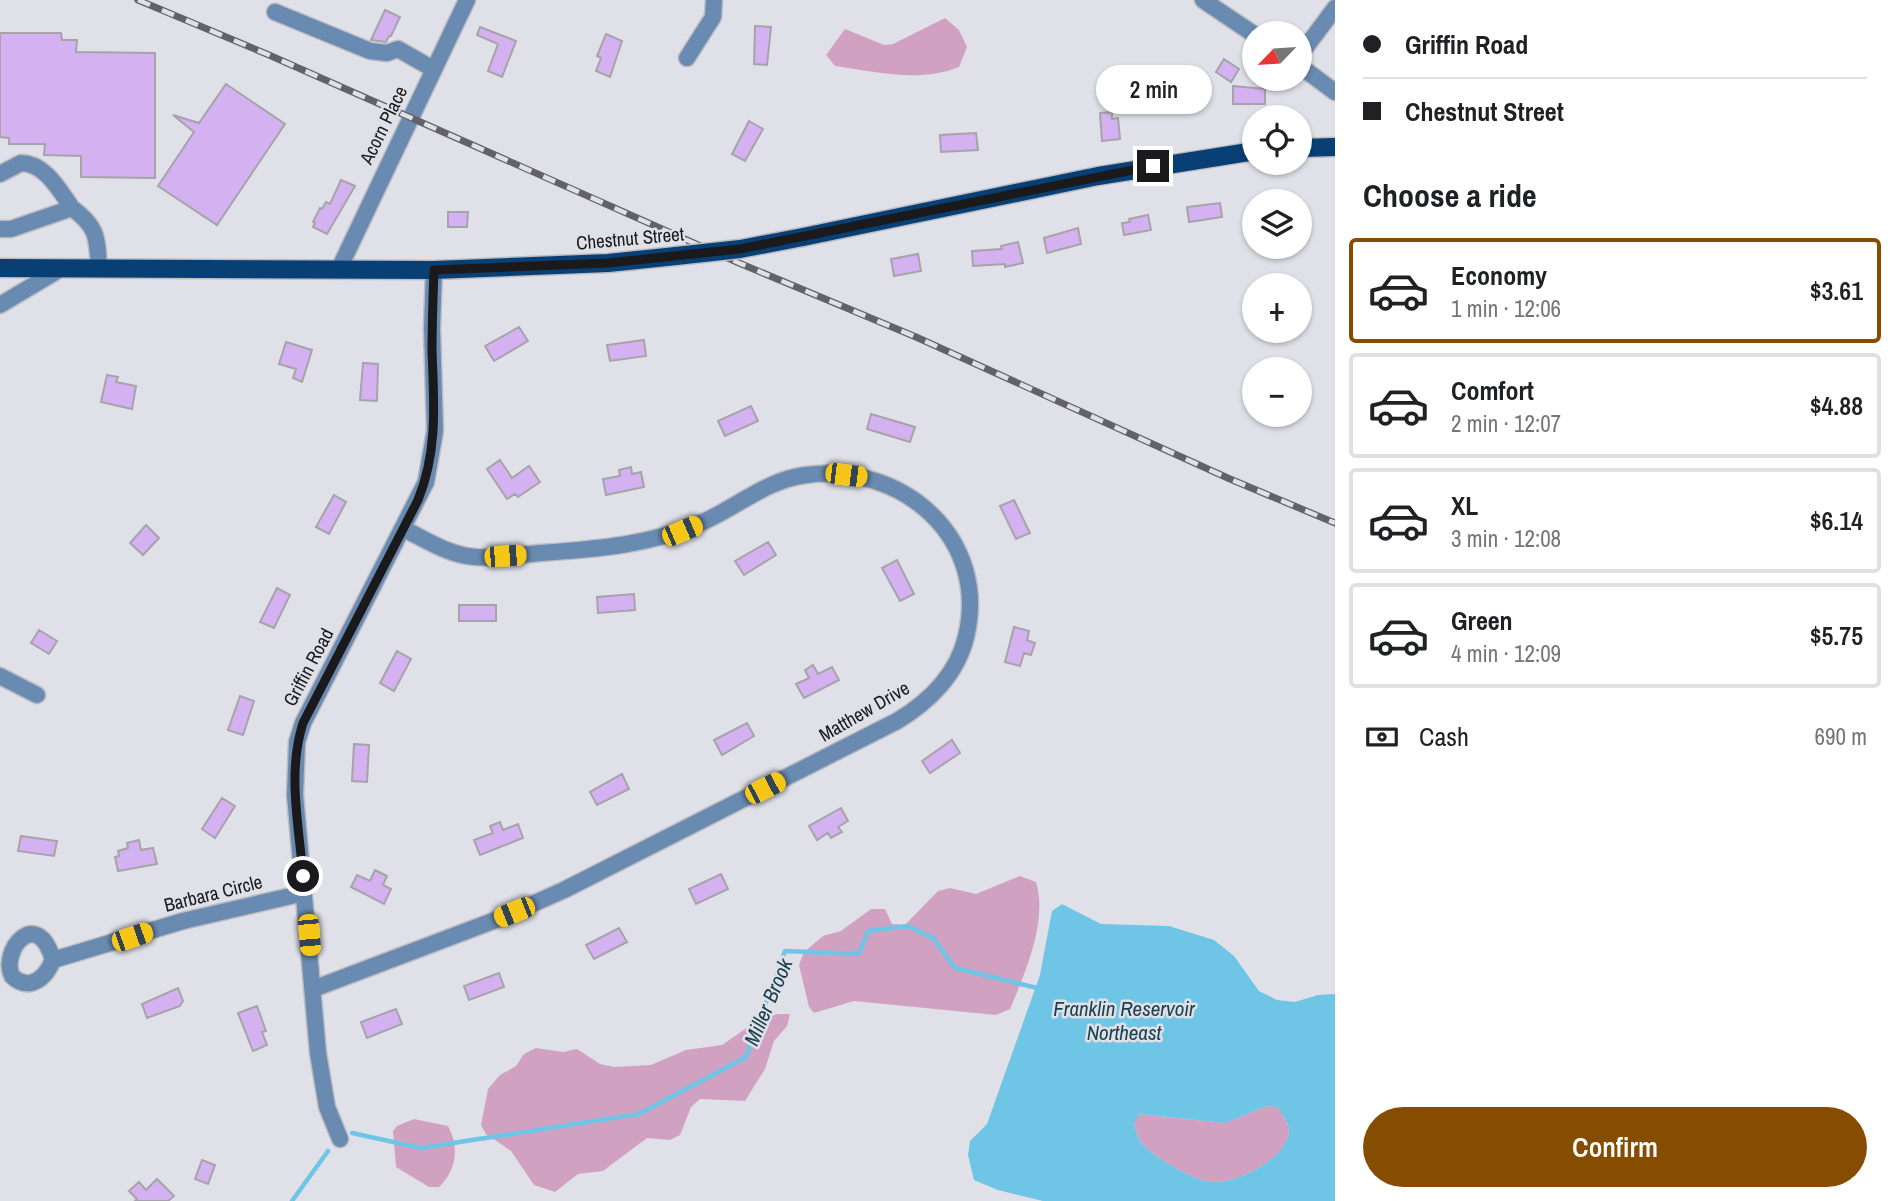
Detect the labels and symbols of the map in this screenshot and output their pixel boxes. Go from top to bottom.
north arrow [1242,21,1312,91]
callout: 2 min [1095,64,1211,114]
street label: Acorn Place [352,82,413,169]
route end [1137,150,1169,182]
street label: Chestnut Street [575,220,686,256]
car [824,462,869,488]
car [659,513,706,549]
car [484,544,527,568]
street label: Griffin Road [277,624,339,710]
street label: Matthew Drive [814,675,914,747]
car [742,769,789,807]
route start [287,860,319,892]
street label: Barbara Circle [161,868,265,918]
car [491,894,538,930]
car [297,913,322,957]
car [109,920,156,954]
water label: Miller Brook [737,953,800,1050]
water label: Franklin Reservoir Northeast [1053,994,1196,1047]

